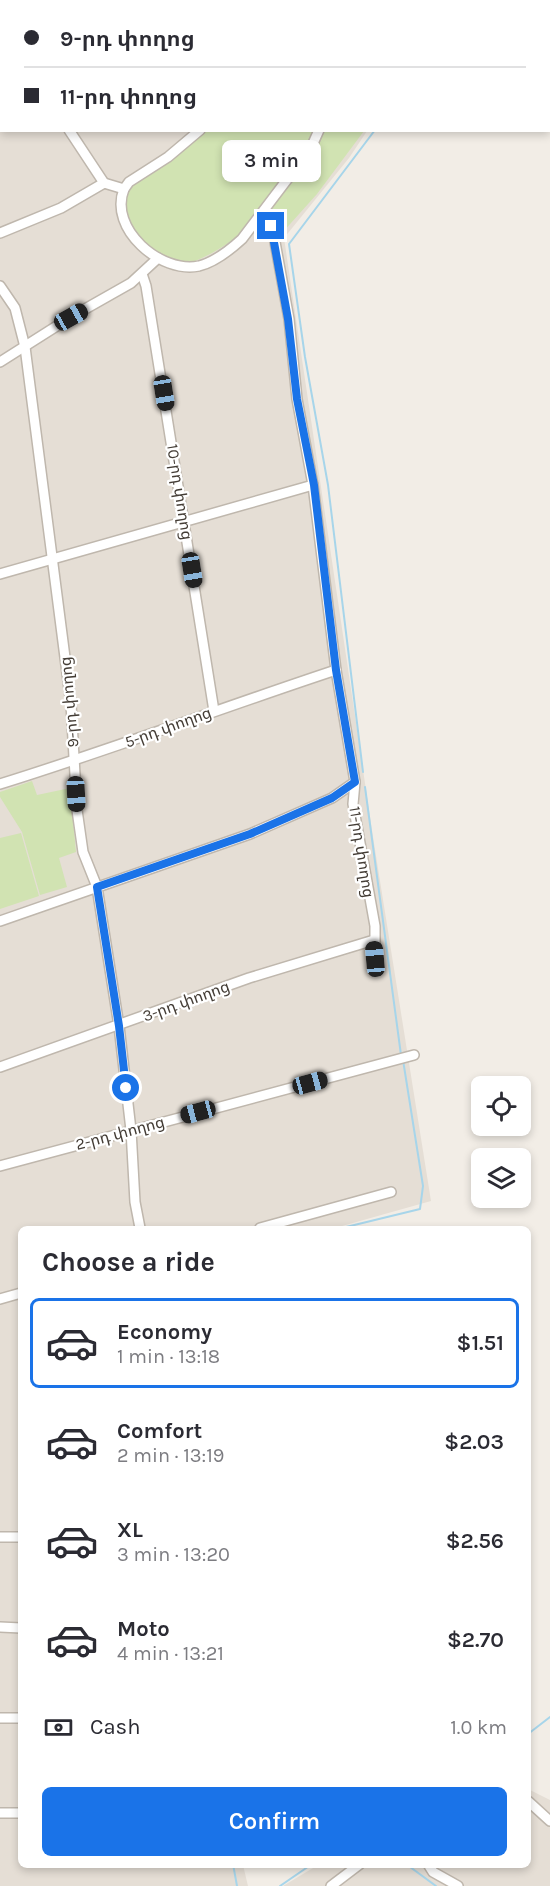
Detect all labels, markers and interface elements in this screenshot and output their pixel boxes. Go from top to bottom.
text: 9-րդ փողոց [60,26,195,52]
text: 11-րդ փողոց [60,84,197,110]
callout: 3 min [222,139,320,181]
text: 3 min [244,149,299,172]
route end [257,212,284,239]
car [51,300,91,334]
car [152,374,176,412]
street label: 10-րդ փողոց [163,443,197,541]
car [180,551,204,589]
street label: 9-րդ փողոց [56,656,82,748]
street label: 5-րդ փողոց [122,703,214,751]
car [66,776,86,812]
street label: 11-րդ փողոց [345,805,379,899]
car [364,940,386,978]
street label: 3-րդ փողոց [140,976,232,1026]
car [290,1070,330,1096]
route start [112,1074,139,1101]
map controls [471,1076,531,1208]
button: locate [471,1076,531,1136]
car [178,1099,218,1125]
street label: 2-րդ փողոց [73,1112,167,1154]
button: layers [471,1148,531,1208]
text: Choose a ride [42,1246,215,1278]
icon: car [45,1316,99,1370]
text: Economy [117,1319,212,1345]
text: $1.51 [457,1330,504,1356]
text: 1 min · 13:18 [117,1345,220,1368]
icon: car [45,1415,99,1469]
text: Comfort [117,1418,202,1444]
text: $2.03 [444,1429,504,1455]
text: 2 min · 13:19 [117,1444,224,1467]
icon: car [45,1514,99,1568]
text: XL [117,1517,143,1543]
text: $2.56 [446,1528,504,1554]
text: 3 min · 13:20 [117,1543,230,1566]
icon: car [45,1613,99,1667]
text: Moto [117,1616,170,1642]
text: $2.70 [447,1627,504,1653]
text: 4 min · 13:21 [117,1642,224,1665]
icon: cash [42,1711,75,1744]
text: Cash [90,1714,140,1740]
text: 1.0 km [450,1716,507,1739]
button: Confirm [42,1787,507,1856]

